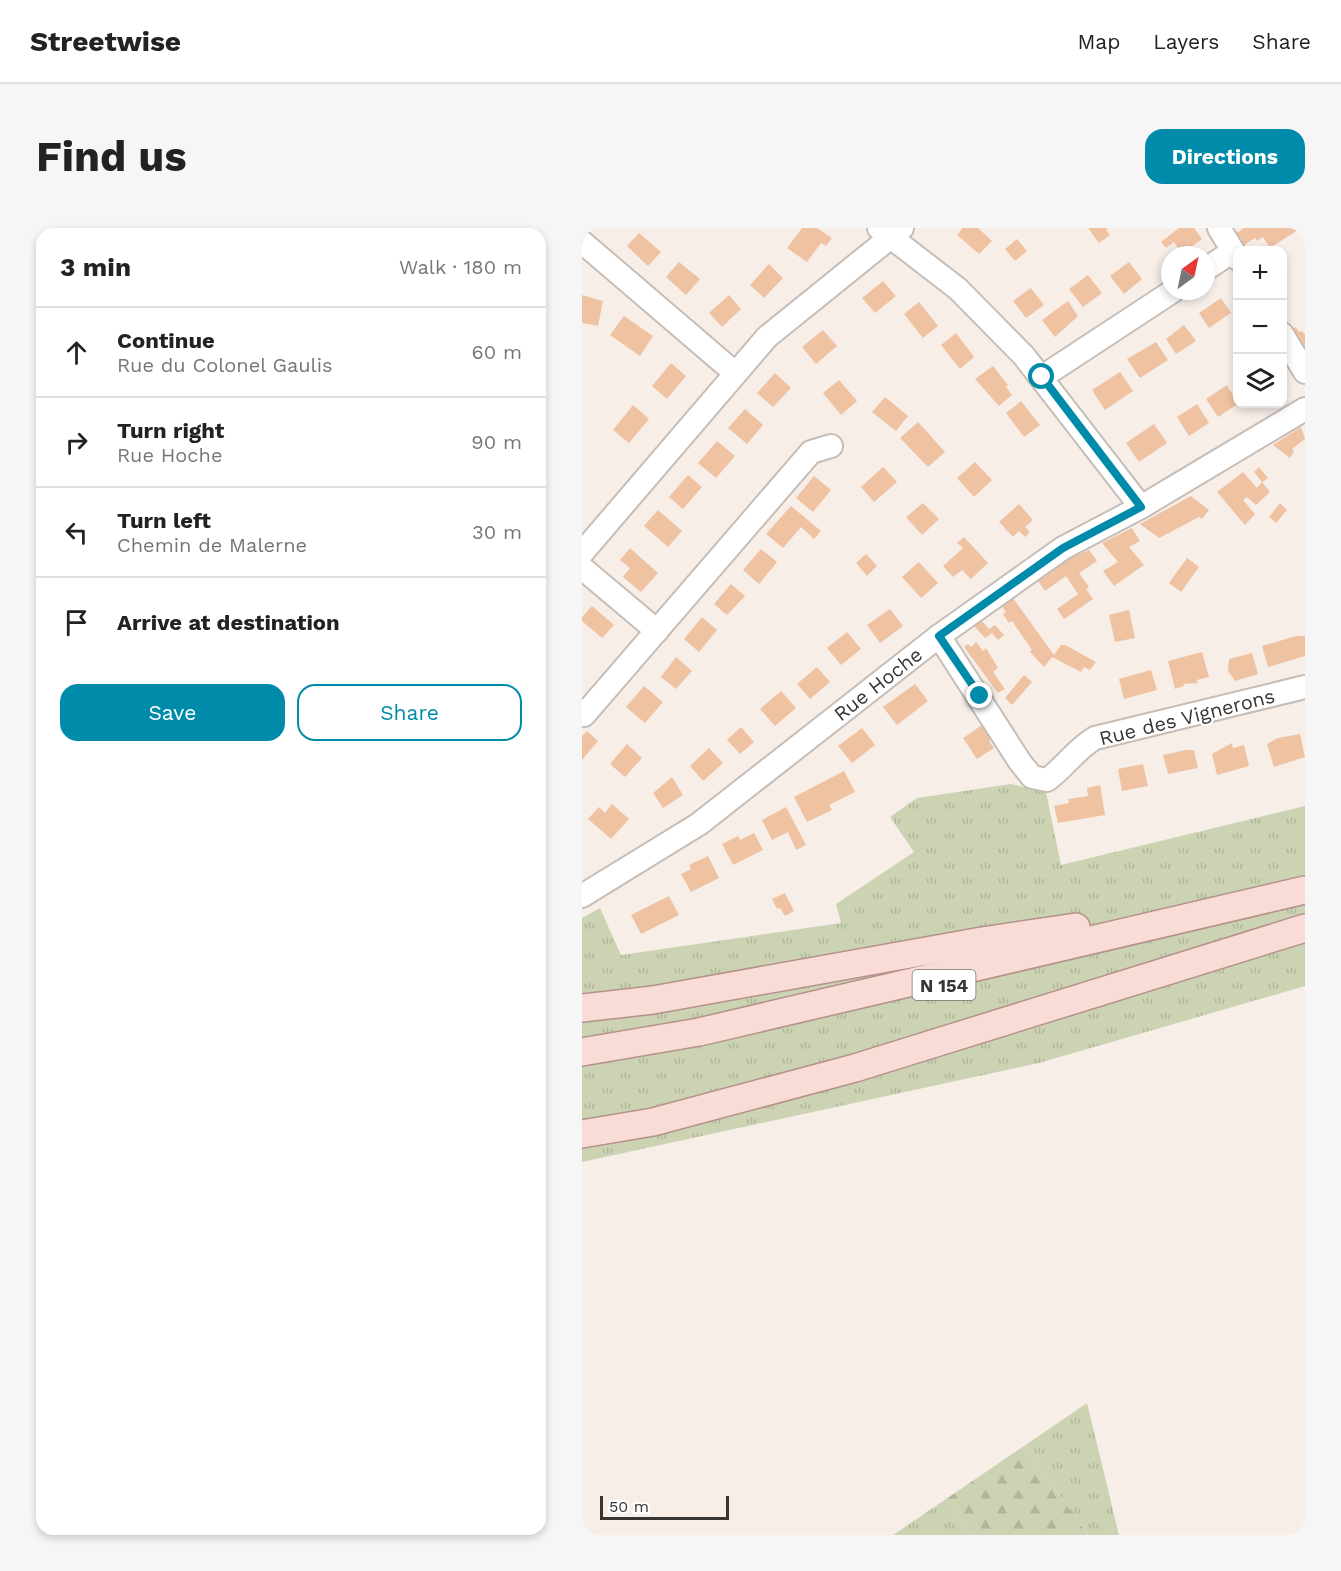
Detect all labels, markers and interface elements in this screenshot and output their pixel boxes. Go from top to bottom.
text: Streetwise [30,25,181,58]
text: Map [1077,29,1120,54]
text: Layers [1153,29,1219,54]
text: Share [1252,29,1311,54]
button: Directions [1145,129,1305,184]
text: Find us [36,132,187,181]
north arrow [1161,246,1215,300]
map controls [1233,246,1287,408]
button: + [1233,246,1287,300]
text: 3 min [60,252,131,282]
text: Walk · 180 m [399,255,522,279]
button: − [1233,300,1287,354]
text: Continue [117,328,215,353]
icon: ahead [60,336,93,369]
text: 60 m [472,340,522,364]
text: Rue du Colonel Gaulis [117,353,333,377]
button: layers [1233,354,1287,408]
route start [1028,363,1054,389]
text: Turn right [117,418,224,443]
icon: right [60,426,93,459]
text: 90 m [471,430,522,454]
text: Rue Hoche [117,443,222,467]
text: Turn left [117,508,211,533]
icon: left [60,516,93,549]
text: 30 m [472,520,522,544]
text: Chemin de Malerne [117,533,307,557]
icon: arrive [60,606,93,639]
text: Arrive at destination [117,610,340,635]
street label: Rue Hoche [829,642,927,726]
route end [966,682,992,708]
button: Save [60,684,285,741]
button: Share [297,684,522,741]
street label: Rue des Vignerons [1097,684,1277,750]
road number: N 154 [912,970,976,1000]
scale bar [600,1493,729,1520]
text: 50 m [609,1497,649,1516]

